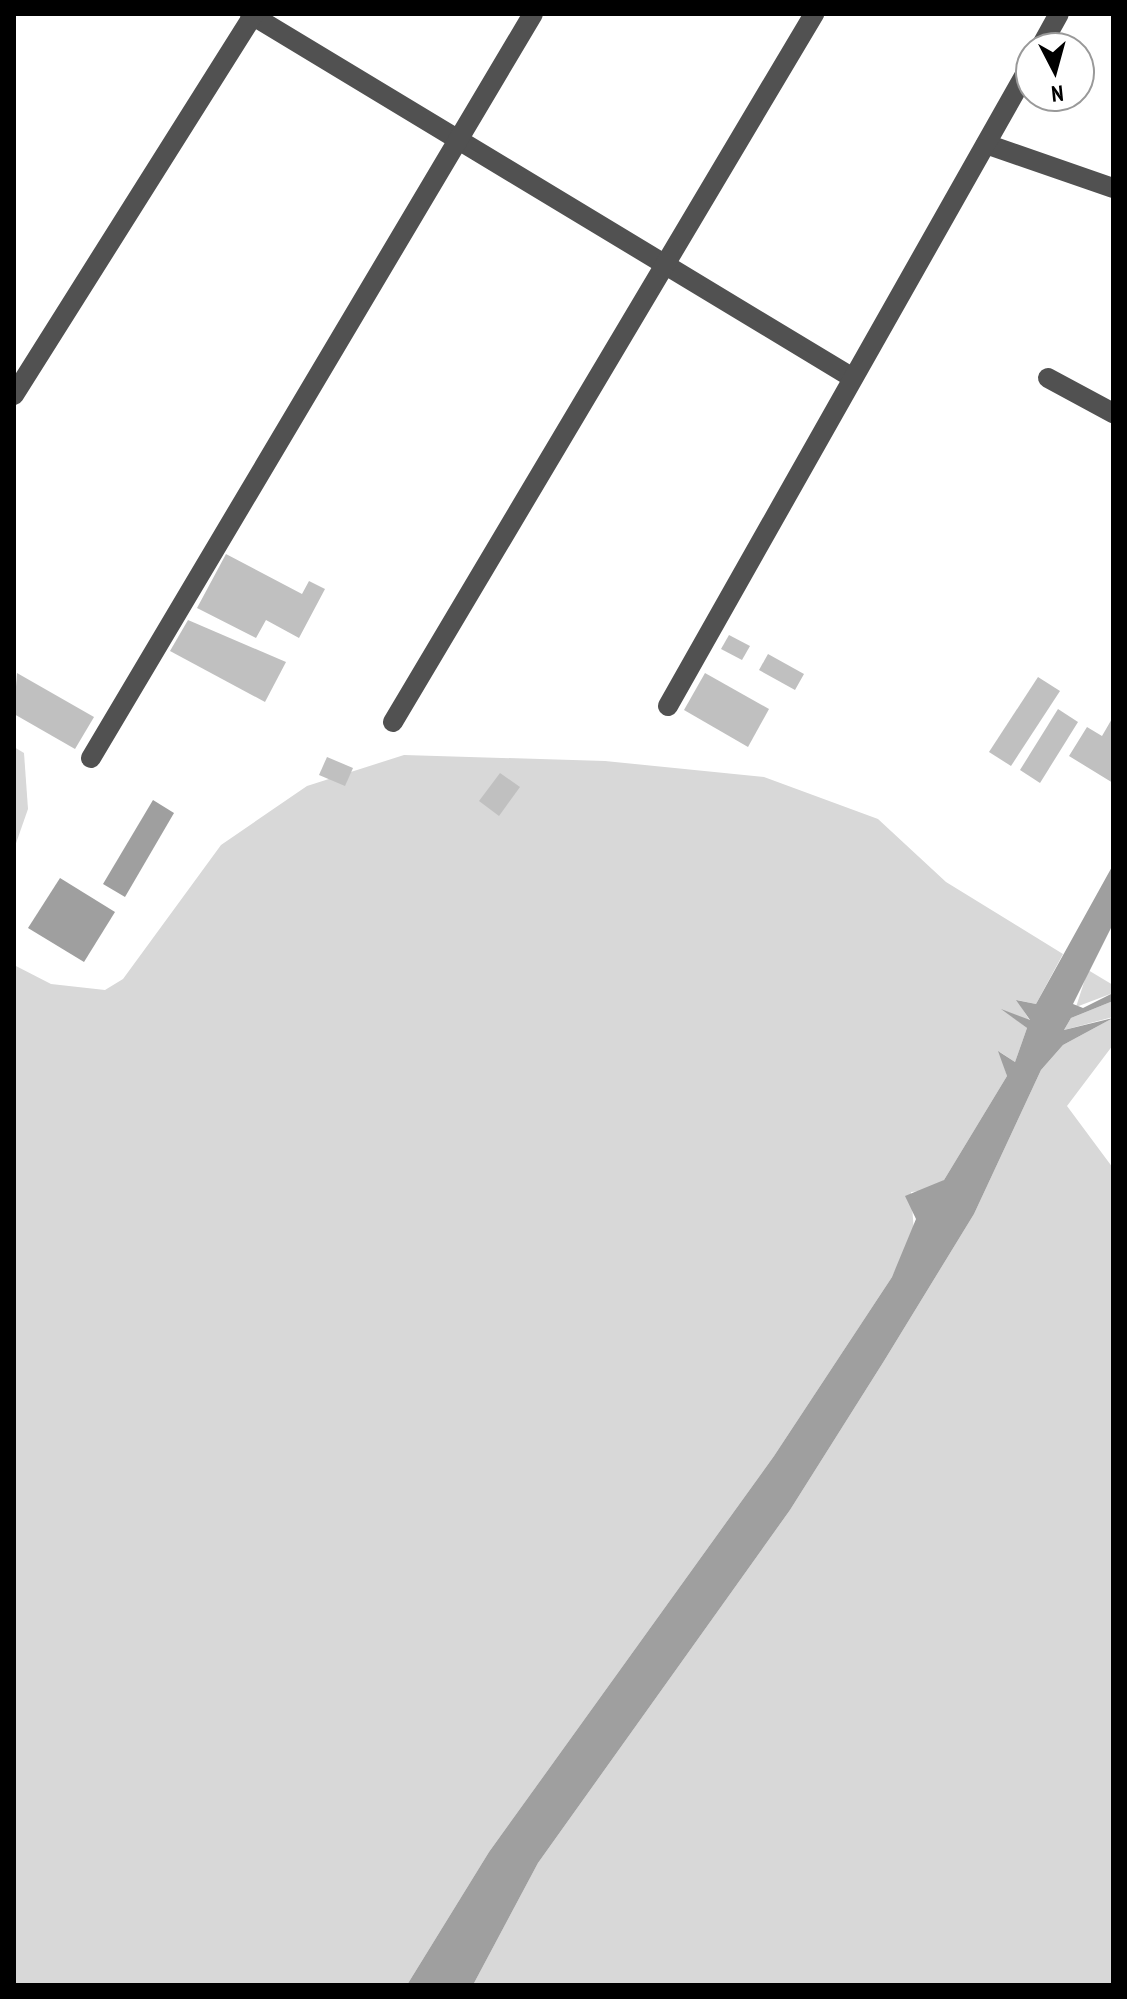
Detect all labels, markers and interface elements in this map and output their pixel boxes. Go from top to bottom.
north arrow [1015,32,1095,112]
text: N [1050,79,1065,108]

